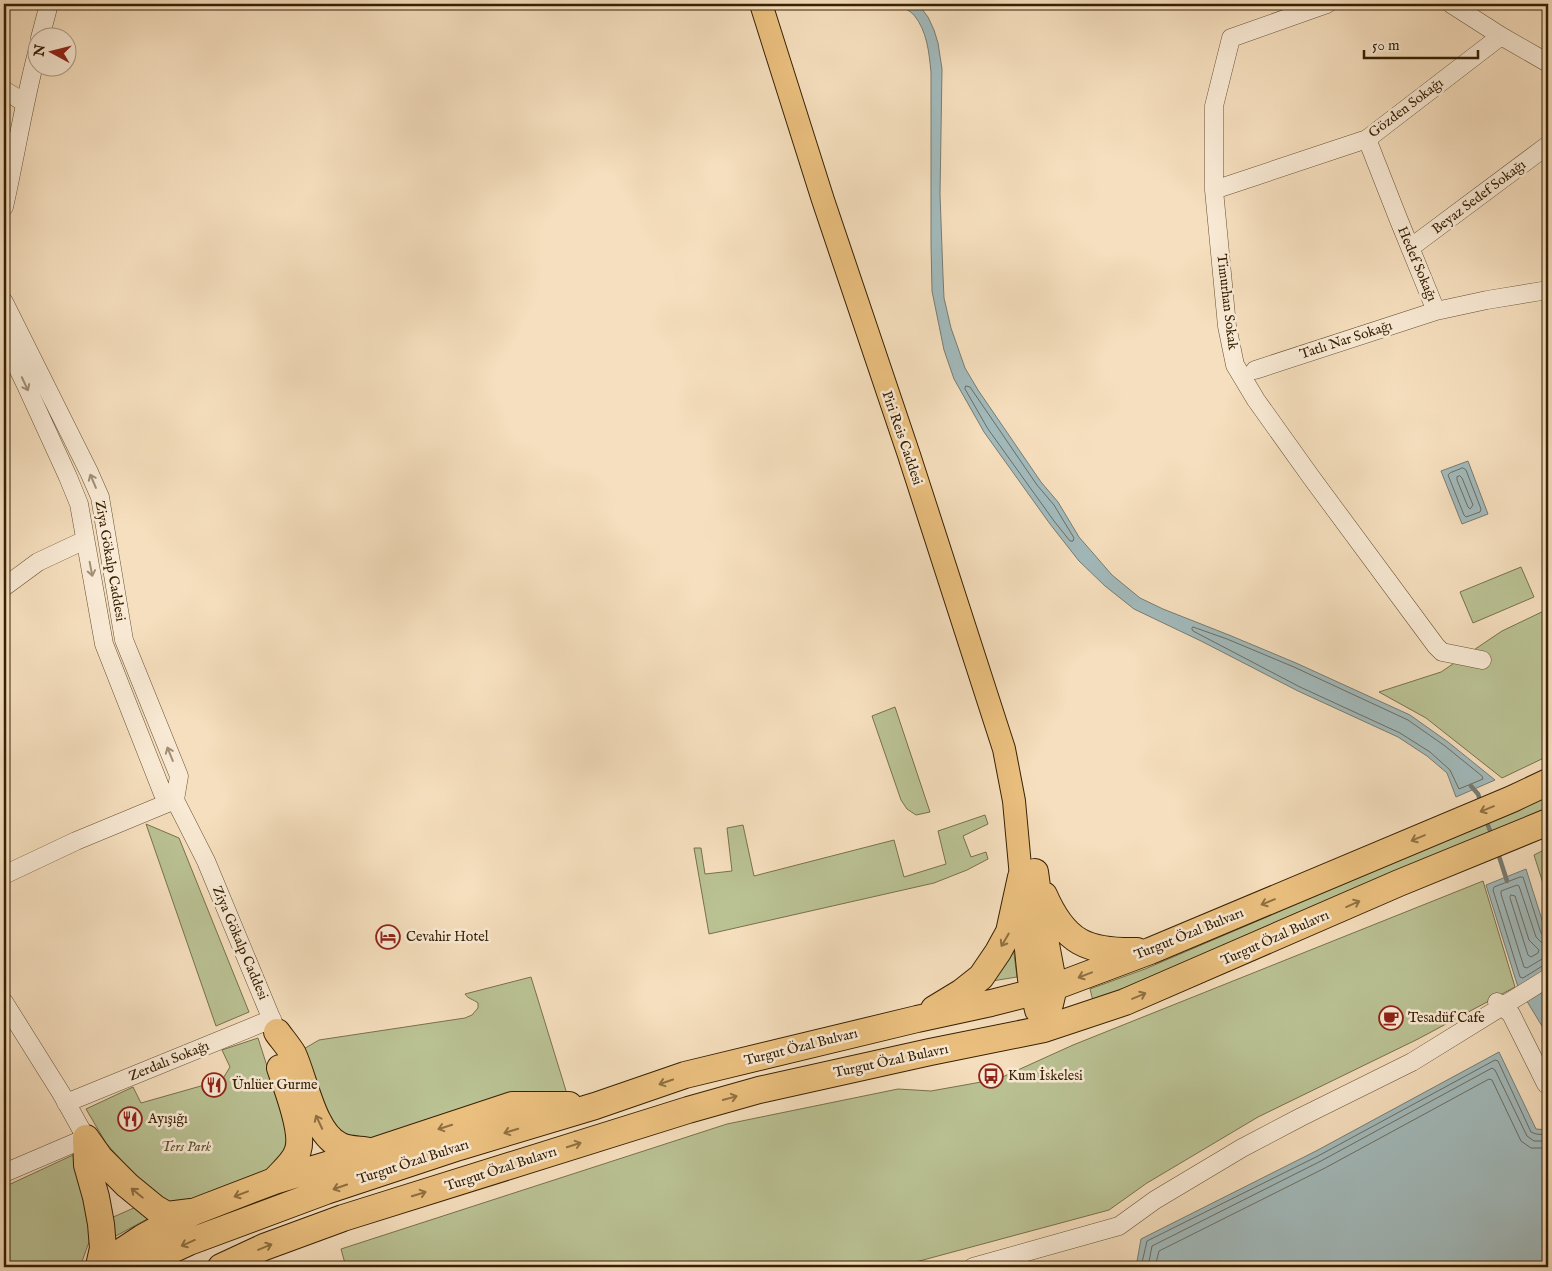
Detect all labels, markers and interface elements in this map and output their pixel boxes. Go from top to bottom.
north arrow [28,28,78,78]
scale bar [1364,28,1478,60]
text: 50 m [1372,36,1400,55]
text: N [30,43,50,59]
street label: Gözden Sokağı [1365,74,1447,142]
street label: Beyaz Sedef Sokağı [1428,156,1530,238]
street label: Hedef Sokağı [1393,224,1441,304]
street label: Timurhan Sokak [1212,253,1242,352]
street label: Tatlı Nar Sokağı [1297,317,1395,363]
one-way arrow [21,376,31,391]
street label: Piri Reis Caddesi [877,388,927,488]
one-way arrow [88,474,97,489]
street label: Ziya Gökalp Caddesi [91,499,130,623]
one-way arrow [87,561,96,577]
one-way arrow [165,747,174,762]
one-way arrow [1480,805,1495,814]
one-way arrow [1411,834,1426,844]
street label: Ziya Gökalp Caddesi [208,883,272,1003]
one-way arrow [1261,897,1276,907]
one-way arrow [1345,898,1360,908]
street label: Turgut Özal Bulvarı [1131,903,1247,964]
street label: Turgut Özal Bulavrı [1218,905,1332,970]
hotel icon: Cevahir Hotel [375,924,401,950]
place label: Cevahir Hotel [406,928,489,946]
one-way arrow [999,933,1009,947]
one-way arrow [1078,971,1093,980]
one-way arrow [1131,991,1146,1000]
cafe icon: Tesadüf Cafe [1378,1005,1404,1031]
place label: Tesadüf Cafe [1408,1009,1485,1027]
street label: Turgut Özal Bulvarı [742,1023,860,1070]
street label: Zerdalı Sokağı [126,1037,212,1085]
street label: Turgut Özal Bulavrı [832,1039,950,1082]
bus stop icon: Kum İskelesi [978,1063,1004,1089]
place label: Kum İskelesi [1008,1067,1083,1085]
restaurant icon: Ünlüer Gurme [201,1072,227,1098]
place label: Ünlüer Gurme [232,1075,318,1094]
one-way arrow [659,1078,674,1087]
one-way arrow [721,1093,737,1103]
restaurant icon: Ayışığı [117,1106,143,1132]
place label: Ayışığı [147,1110,188,1128]
one-way arrow [313,1114,323,1129]
one-way arrow [438,1123,453,1132]
one-way arrow [504,1126,520,1136]
street label: Turgut Özal Bulvarı [355,1134,471,1189]
park label: Ters Park [161,1138,211,1156]
one-way arrow [566,1140,582,1150]
street label: Turgut Özal Bulavrı [443,1141,559,1196]
one-way arrow [332,1182,348,1192]
one-way arrow [131,1188,144,1199]
one-way arrow [411,1189,427,1199]
one-way arrow [234,1190,249,1199]
one-way arrow [181,1239,196,1248]
one-way arrow [257,1241,272,1251]

